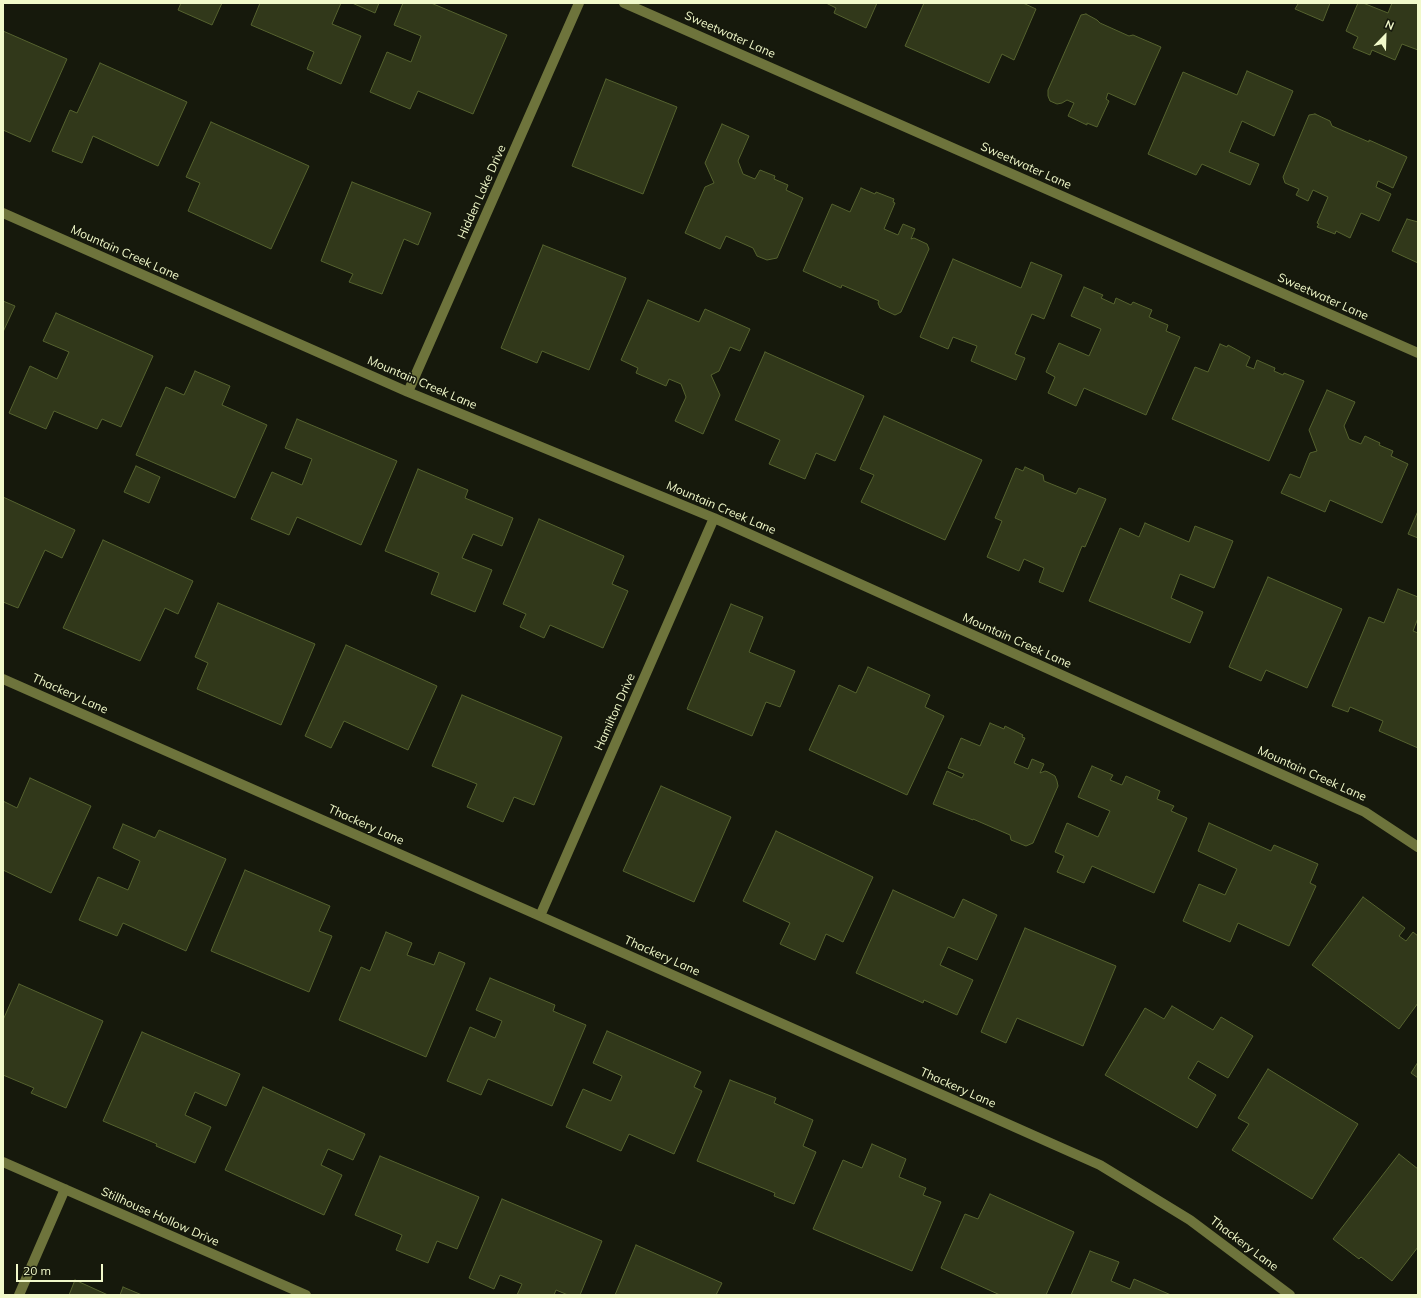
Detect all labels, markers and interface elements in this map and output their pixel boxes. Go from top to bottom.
street label: Sweetwater Lane [682,8,778,62]
north arrow [1365,16,1405,56]
text: N [1383,17,1396,33]
street label: Sweetwater Lane [978,139,1074,193]
street label: Hidden Lake Drive [455,143,509,241]
street label: Mountain Creek Lane [68,222,182,284]
street label: Sweetwater Lane [1275,270,1371,324]
street label: Mountain Creek Lane [365,353,479,413]
street label: Mountain Creek Lane [664,478,778,538]
street label: Mountain Creek Lane [960,610,1074,672]
street label: Thackery Lane [30,671,110,717]
street label: Hamilton Drive [592,671,638,753]
street label: Mountain Creek Lane [1255,743,1369,805]
street label: Thackery Lane [326,802,406,848]
street label: Thackery Lane [622,933,702,979]
street label: Thackery Lane [918,1065,998,1111]
street label: Stillhouse Hollow Drive [99,1184,221,1250]
street label: Thackery Lane [1207,1214,1281,1274]
scale bar [18,1256,105,1282]
text: 20 m [23,1263,51,1278]

